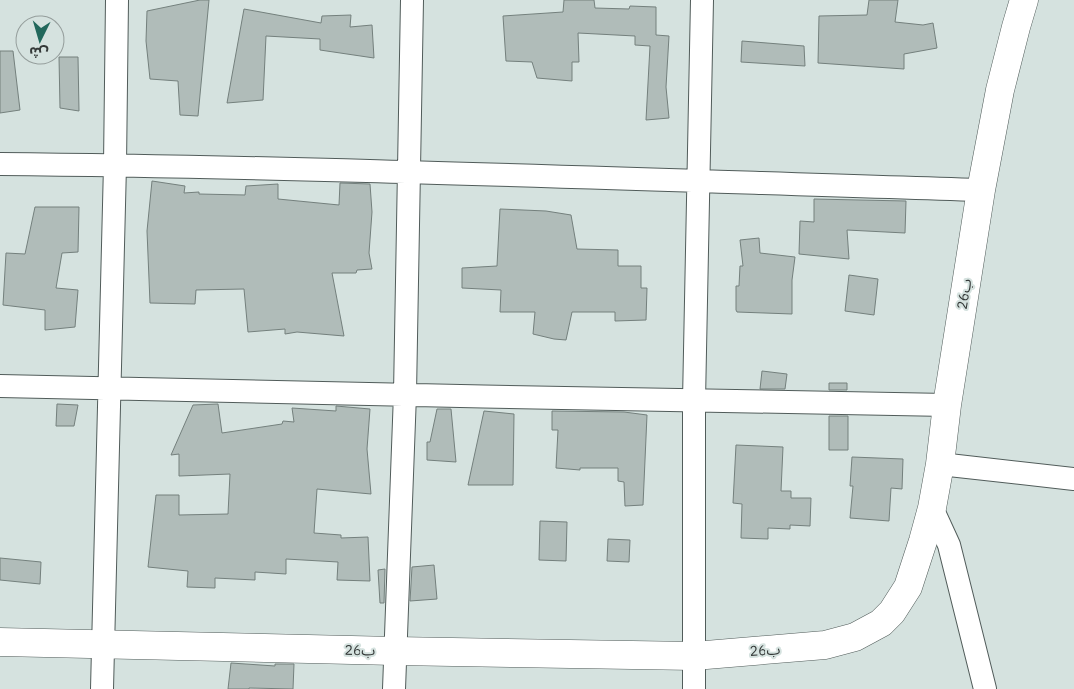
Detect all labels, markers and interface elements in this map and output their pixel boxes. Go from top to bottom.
north arrow [15,15,65,65]
text: ش [29,43,49,63]
street label: 26ب [953,277,975,311]
street label: 26ب [749,640,781,660]
street label: 26ب [344,641,376,659]

